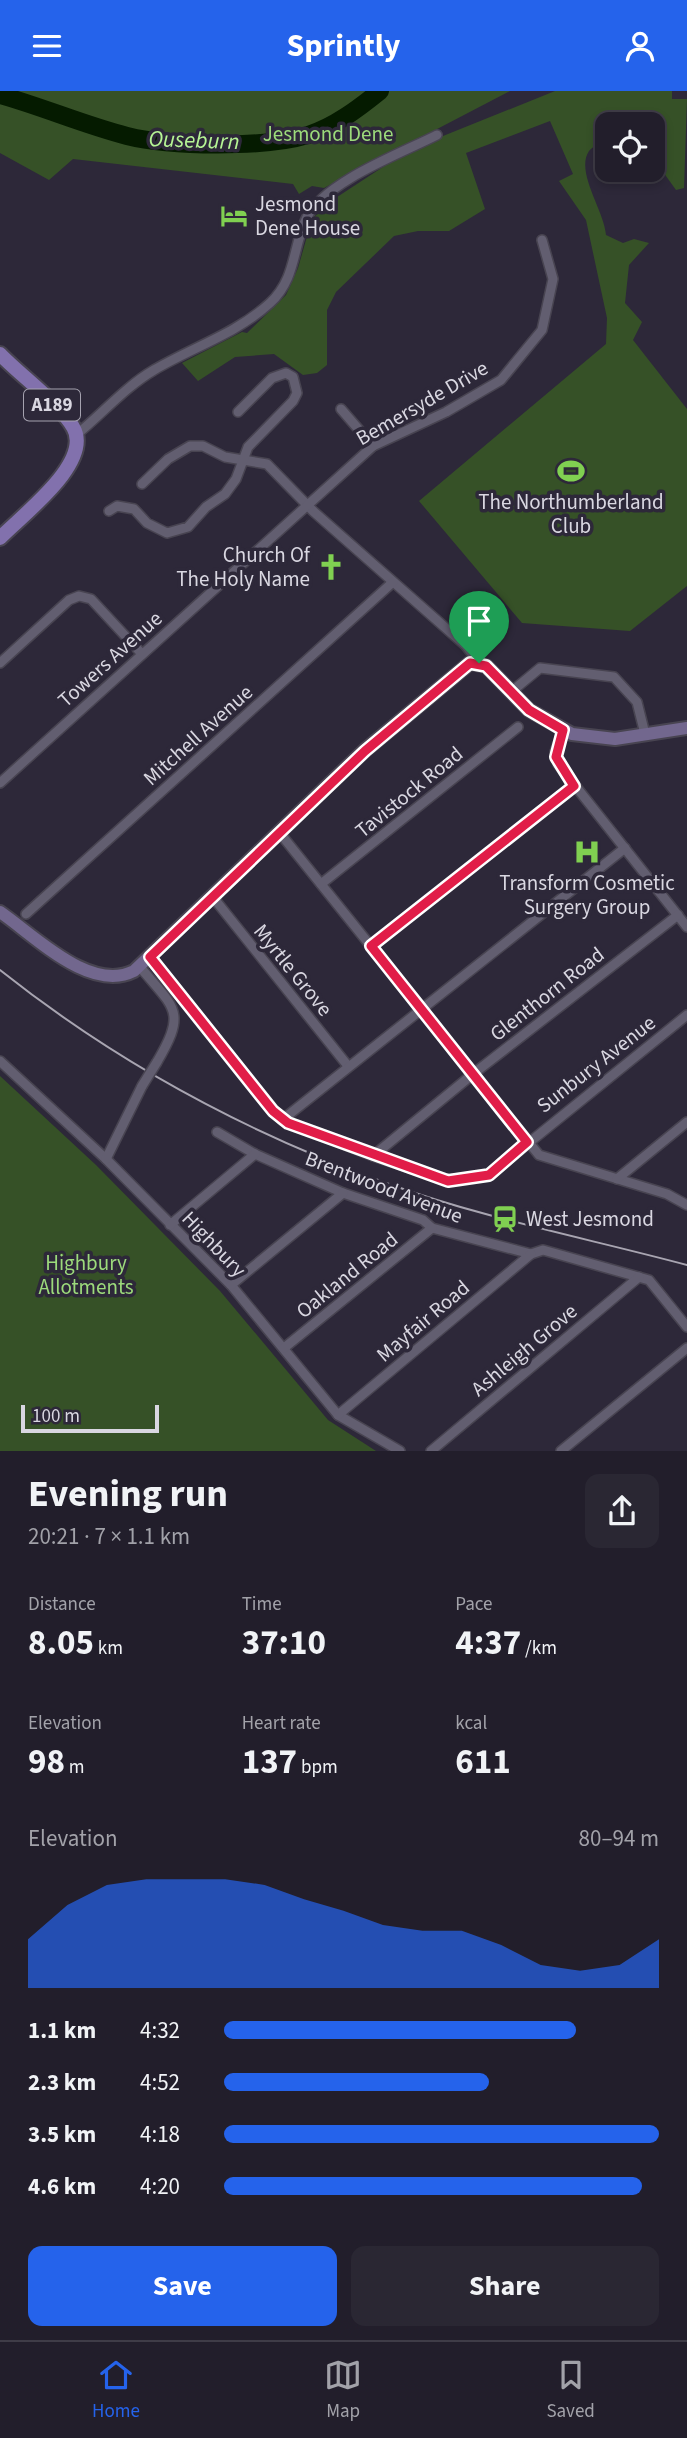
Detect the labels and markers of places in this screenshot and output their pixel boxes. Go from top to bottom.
place label: Jesmond Dene House [255,189,360,243]
hotel icon: Jesmond Dene House [219,201,249,231]
sports icon: The Northumberland Club [556,456,586,486]
place label: The Northumberland Club [478,487,664,541]
place label: Church Of The Holy Name [176,540,311,594]
church icon: Church Of The Holy Name [316,552,346,582]
pin [449,591,509,663]
hospital icon: Transform Cosmetic Surgery Group [572,837,602,867]
place label: Transform Cosmetic Surgery Group [499,868,675,922]
station icon: West Jesmond [490,1204,520,1234]
place label: West Jesmond [526,1204,654,1234]

